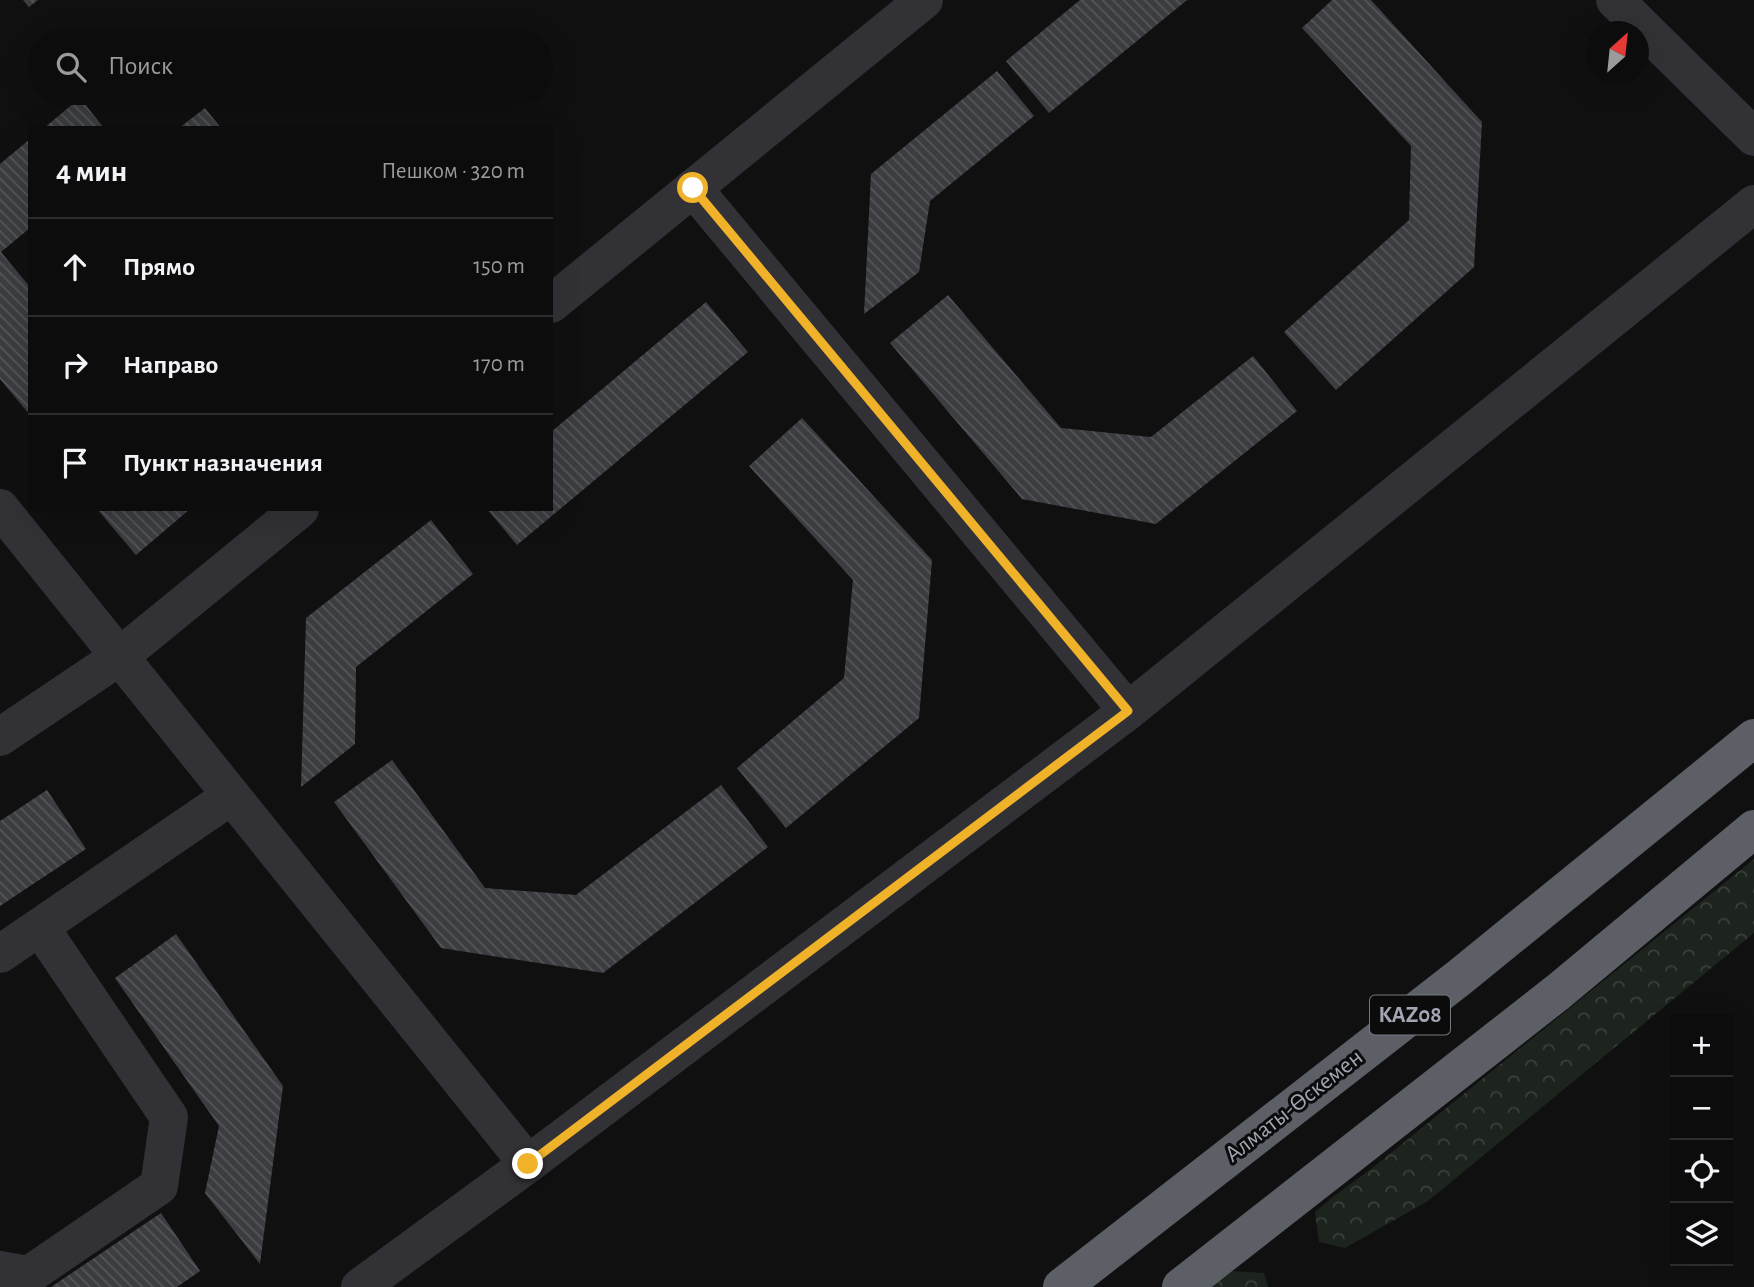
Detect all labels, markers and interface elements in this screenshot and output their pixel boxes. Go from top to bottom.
north arrow [1586,21,1649,84]
search box [28,28,553,105]
icon: search [52,48,90,86]
text: Поиск [108,53,173,79]
text: 4 мин [56,157,127,187]
text: Пешком · 320 m [381,160,525,183]
route start [677,172,708,203]
icon: ahead [56,248,94,286]
text: Прямо [123,254,195,280]
text: 150 m [473,255,525,278]
icon: right [56,346,94,384]
text: Направо [123,352,218,378]
text: 170 m [473,353,525,376]
icon: arrive [56,444,94,482]
text: Пункт назначения [123,450,323,476]
road number: KAZ08 [1370,996,1450,1034]
map controls [1670,1014,1733,1266]
button: + [1670,1014,1733,1077]
street label: Алматы-Өскемен [1221,1045,1367,1167]
button: − [1670,1077,1733,1140]
button: locate [1670,1140,1733,1203]
route end [512,1148,543,1179]
button: layers [1670,1203,1733,1266]

